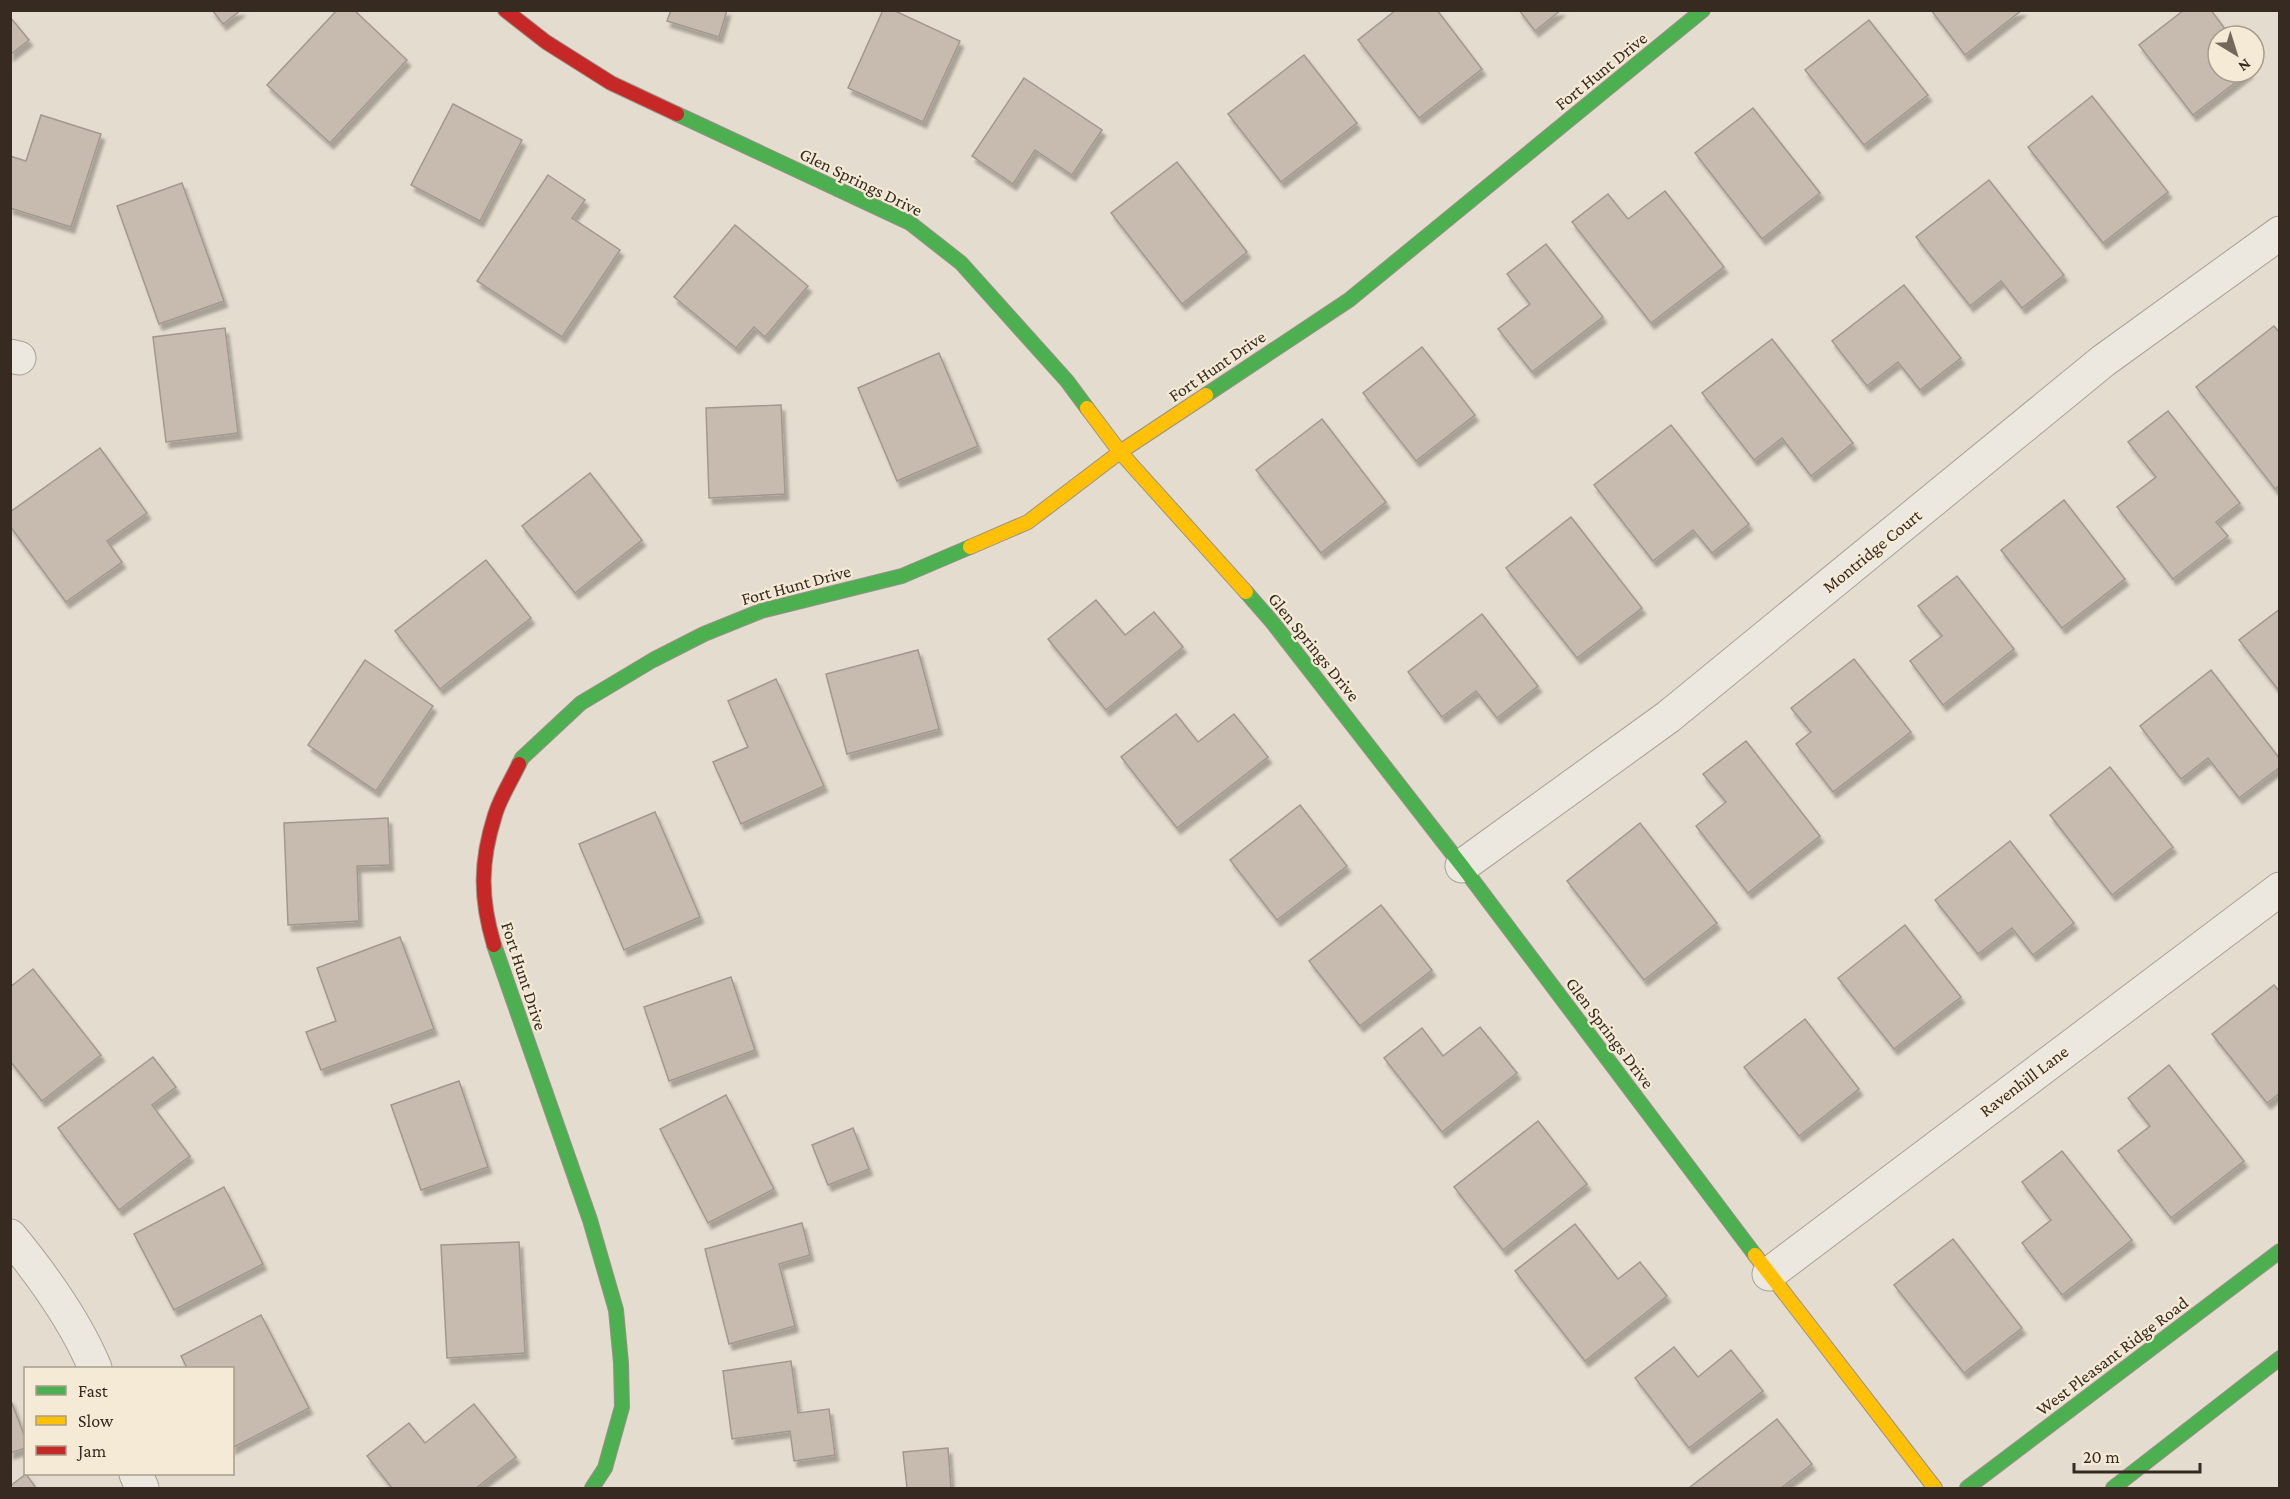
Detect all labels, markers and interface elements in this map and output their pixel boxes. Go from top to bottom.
north arrow [2206,24,2266,84]
street label: Fort Hunt Drive [1551,28,1651,114]
text: N [2235,55,2254,76]
street label: Glen Springs Drive [796,144,926,220]
street label: Fort Hunt Drive [1165,326,1269,406]
street label: Montridge Court [1819,504,1926,597]
street label: Fort Hunt Drive [739,561,853,609]
street label: Glen Springs Drive [1264,589,1364,705]
street label: Fort Hunt Drive [497,919,551,1033]
street label: Glen Springs Drive [1562,974,1658,1093]
street label: Ravenhill Lane [1976,1041,2072,1121]
street label: West Pleasant Ridge Road [2032,1292,2192,1420]
legend [24,1367,234,1475]
text: Fast [78,1381,109,1401]
text: Slow [78,1411,114,1431]
scale bar [2074,1436,2200,1474]
text: Jam [76,1441,107,1461]
text: 20 m [2083,1447,2120,1467]

